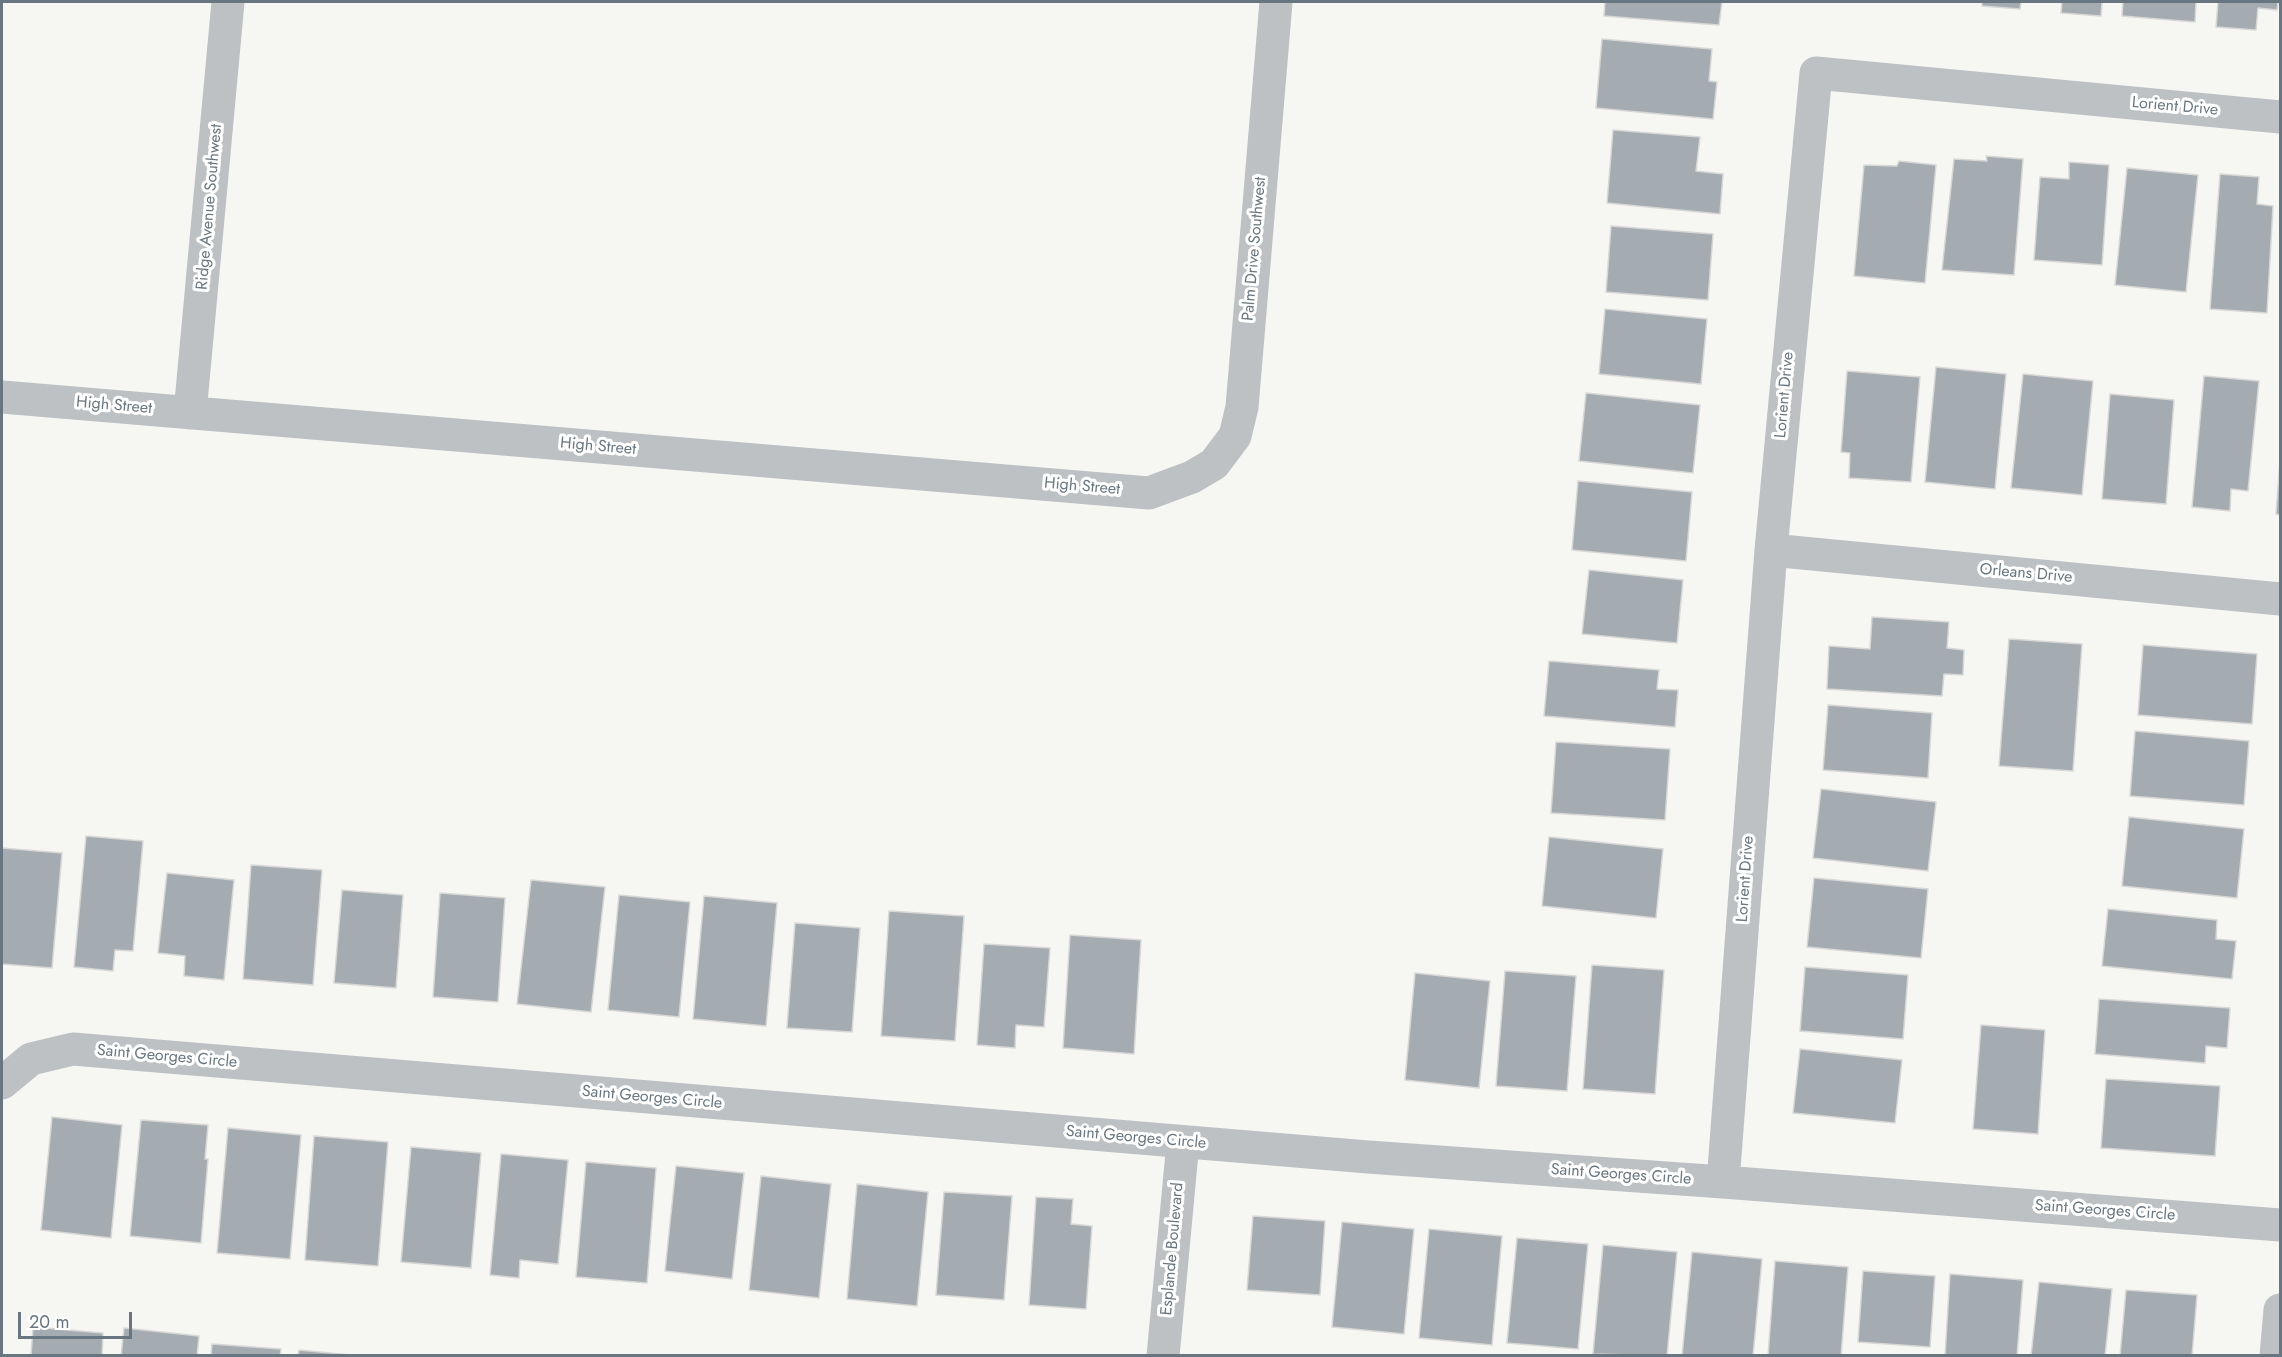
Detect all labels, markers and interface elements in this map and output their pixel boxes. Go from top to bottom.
street label: Lorient Drive [2131,94,2219,120]
street label: Ridge Avenue Southwest [193,123,227,291]
street label: Palm Drive Southwest [1239,176,1271,322]
street label: Lorient Drive [1772,351,1798,439]
street label: High Street [75,393,153,419]
street label: High Street [559,434,637,460]
street label: High Street [1043,474,1121,500]
street label: Orleans Drive [1979,560,2073,588]
street label: Lorient Drive [1733,835,1759,923]
street label: Saint Georges Circle [96,1041,238,1073]
street label: Saint Georges Circle [581,1082,723,1114]
street label: Saint Georges Circle [1065,1122,1207,1154]
street label: Saint Georges Circle [1550,1161,1692,1189]
street label: Esplande Boulevard [1158,1182,1188,1316]
street label: Saint Georges Circle [2034,1197,2176,1225]
scale bar [21,1300,135,1338]
text: 20 m [29,1309,69,1335]

